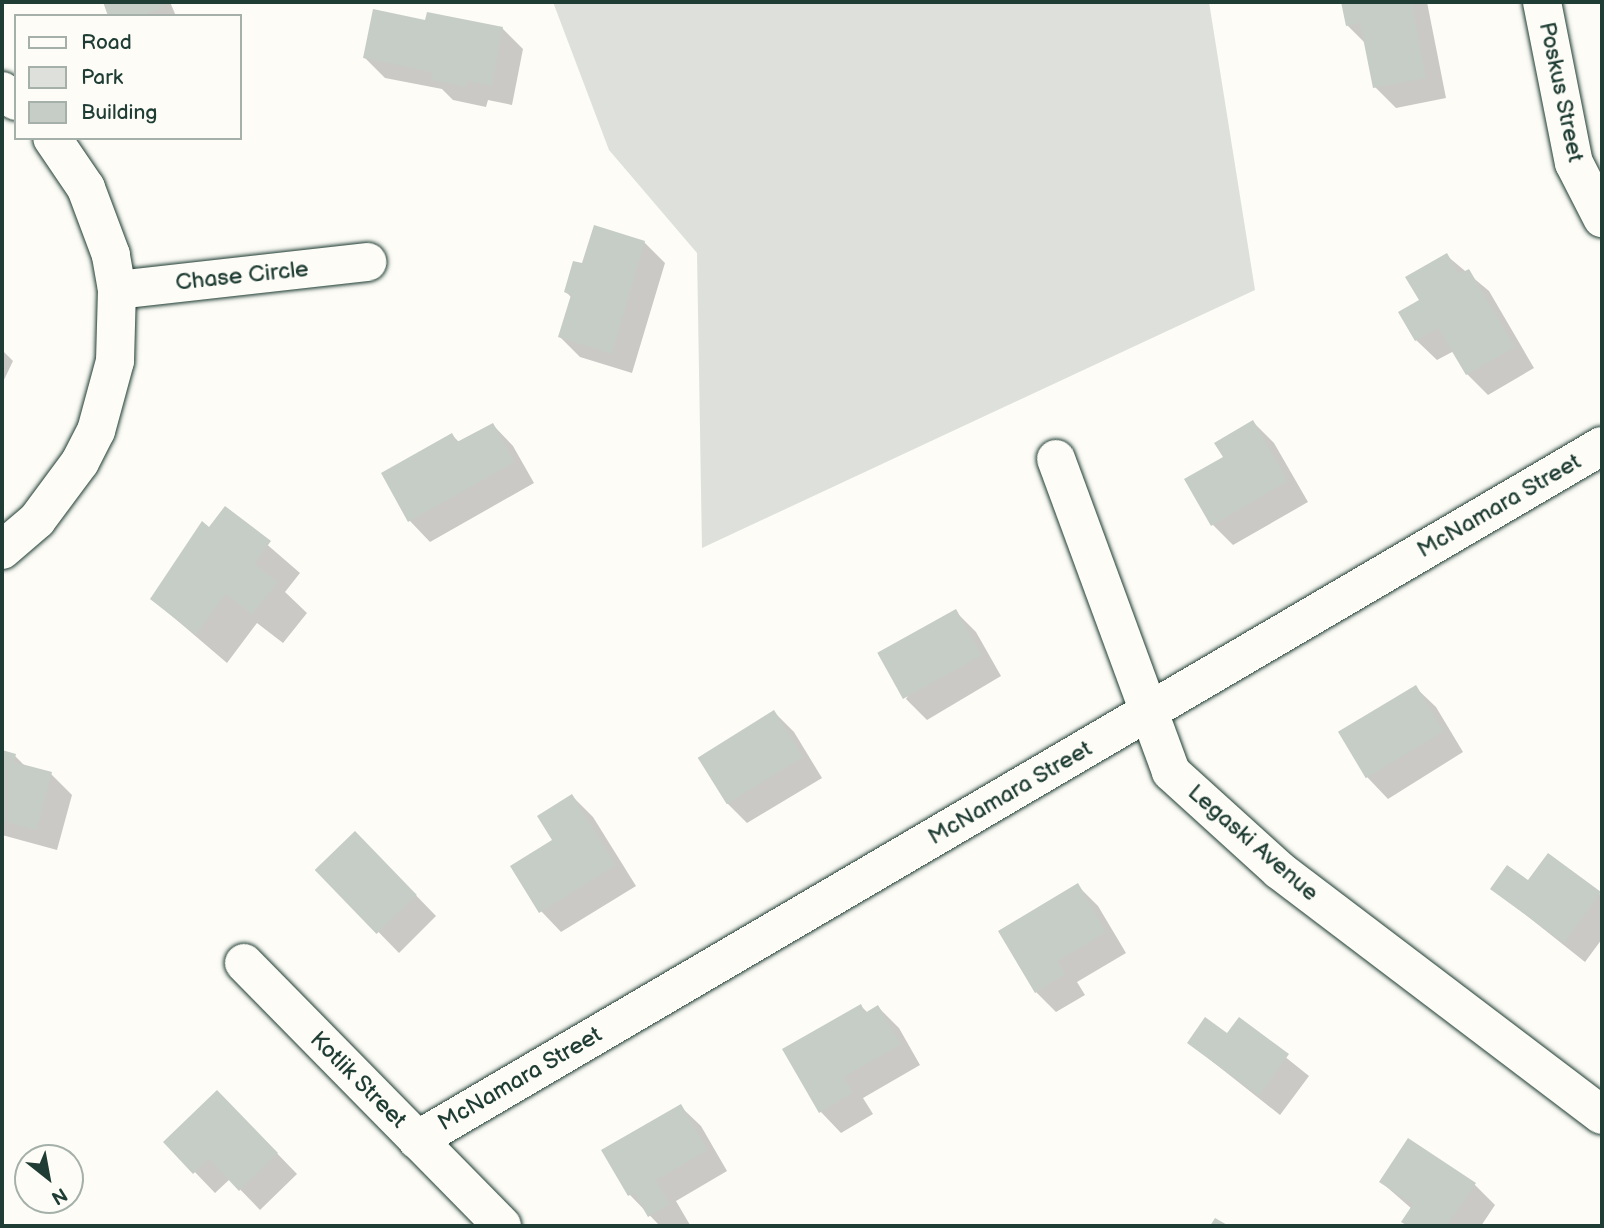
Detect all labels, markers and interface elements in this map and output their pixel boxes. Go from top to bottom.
legend [14,14,242,140]
street label: Poskus Street [1533,19,1589,165]
text: Road [81,30,132,55]
text: Park [81,65,123,90]
text: Building [81,100,157,125]
street label: Chase Circle [174,255,310,297]
street label: McNamara Street [1412,448,1586,564]
street label: McNamara Street [923,735,1097,851]
street label: Legaski Avenue [1182,779,1324,907]
street label: McNamara Street [433,1021,607,1137]
street label: Kotlik Street [304,1026,412,1134]
north arrow [14,1144,84,1214]
text: N [47,1182,71,1209]

